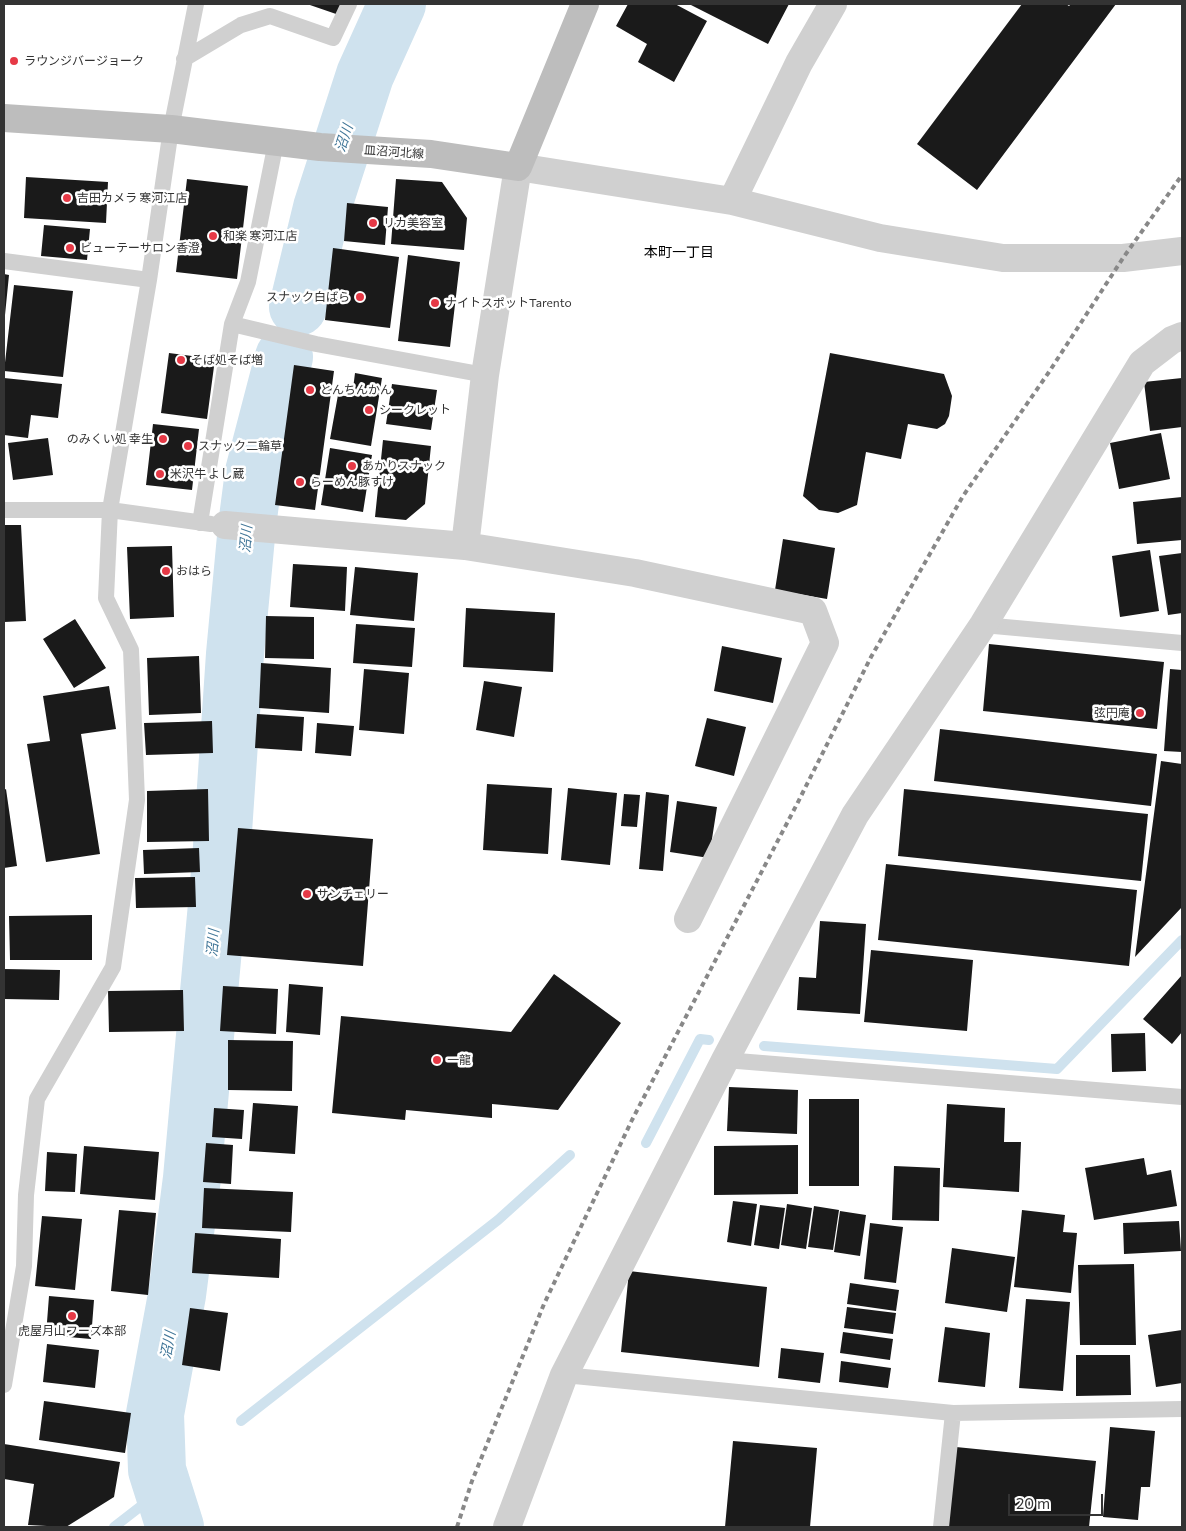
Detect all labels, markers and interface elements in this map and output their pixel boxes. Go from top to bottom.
place label: ラウンジバージョーク [24,54,144,68]
marker: ラウンジバージョーク [8,55,20,67]
water label: 沼川 [332,122,356,154]
street label: 皿沼河北線 [364,143,424,161]
place label: 吉田カメラ 寒河江店 [77,191,187,205]
marker: 吉田カメラ 寒河江店 [61,192,73,204]
place label: リカ美容室 [383,216,443,230]
marker: リカ美容室 [367,217,379,229]
place label: 和楽 寒河江店 [223,229,297,243]
marker: 和楽 寒河江店 [207,230,219,242]
place label: ビューテーサロン香澄 [80,241,200,255]
marker: ビューテーサロン香澄 [64,242,76,254]
district label: 本町一丁目 [644,244,714,260]
place label: スナック白ばら [266,290,350,304]
marker: スナック白ばら [354,291,366,303]
place label: ナイトスポットTarento [445,296,572,310]
marker: ナイトスポットTarento [429,297,441,309]
place label: そば処そば増 [191,353,263,367]
marker: そば処そば増 [175,354,187,366]
place label: とんちんかん [320,383,392,397]
marker: とんちんかん [304,384,316,396]
place label: シークレット [379,403,451,417]
marker: シークレット [363,404,375,416]
place label: のみくい処 幸生 [67,432,153,446]
marker: のみくい処 幸生 [157,433,169,445]
place label: スナック二輪草 [198,439,282,453]
marker: スナック二輪草 [182,440,194,452]
place label: あかりスナック [362,459,446,473]
marker: あかりスナック [346,460,358,472]
place label: 米沢牛 よし蔵 [170,467,244,481]
marker: 米沢牛 よし蔵 [154,468,166,480]
place label: らーめん豚すけ [310,475,394,489]
marker: らーめん豚すけ [294,476,306,488]
water label: 沼川 [236,524,256,554]
place label: おはら [176,564,212,578]
marker: おはら [160,565,172,577]
place label: 弦円庵 [1094,706,1130,720]
marker: 弦円庵 [1134,707,1146,719]
place label: サンチェリー [317,887,389,901]
marker: サンチェリー [301,888,313,900]
water label: 沼川 [203,928,223,958]
place label: 一龍 [447,1053,471,1067]
marker: 一龍 [431,1054,443,1066]
marker: 虎屋月山フーズ本部 [66,1310,78,1322]
place label: 虎屋月山フーズ本部 [18,1324,126,1338]
water label: 沼川 [157,1330,179,1360]
scale bar [1011,1484,1106,1516]
text: 20 m [1016,1494,1050,1512]

